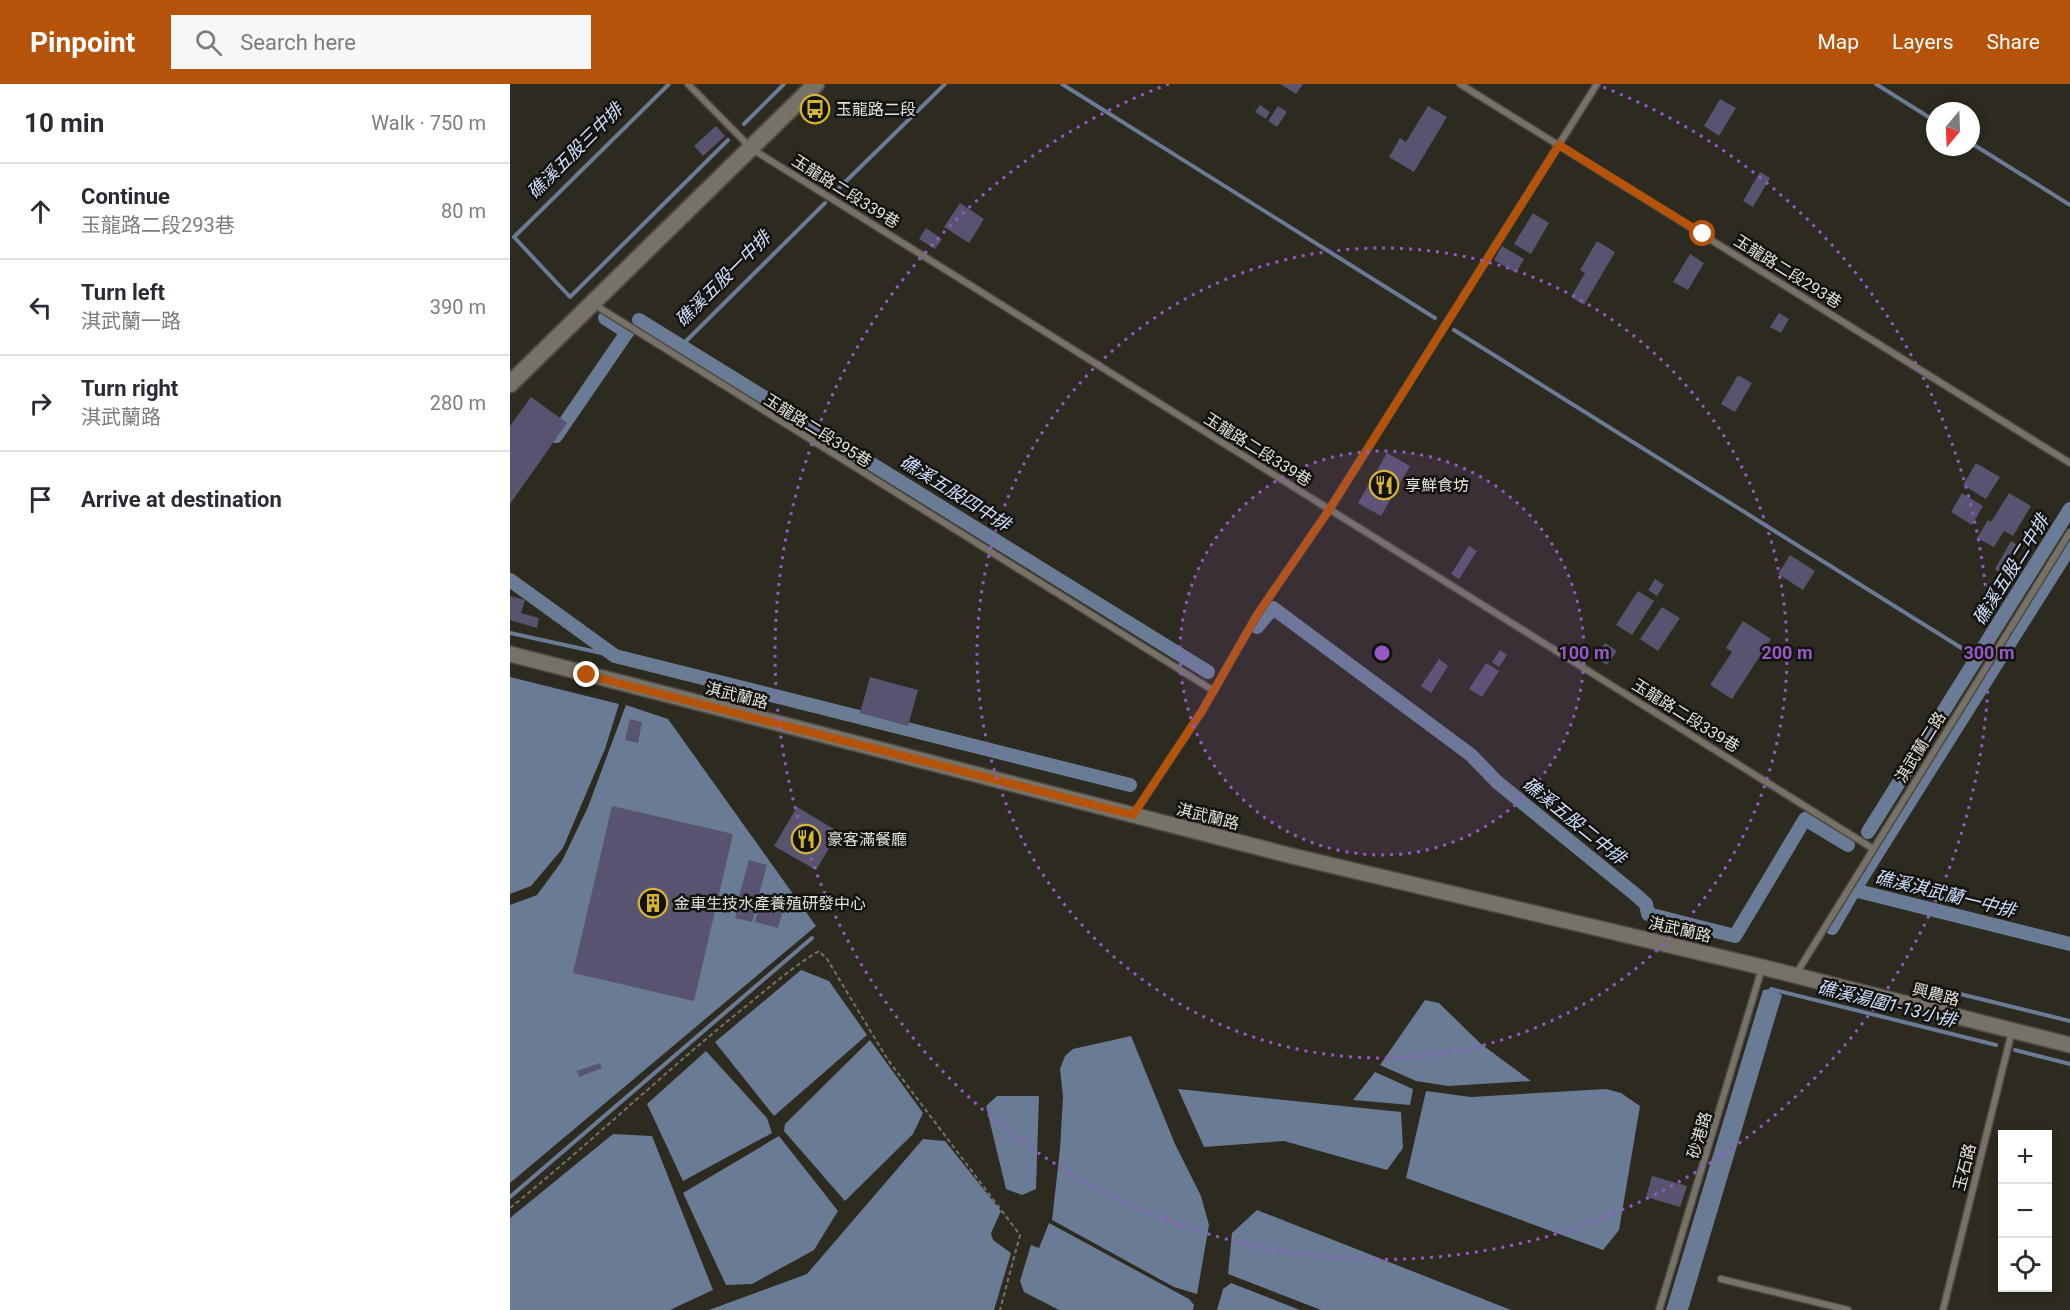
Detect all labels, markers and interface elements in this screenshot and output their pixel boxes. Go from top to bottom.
search box [171,15,591,69]
text: Pinpoint [30,26,135,59]
icon: search [192,26,225,59]
text: Search here [240,30,356,55]
text: Map [1817,30,1859,54]
text: Layers [1892,30,1953,54]
text: Share [1986,30,2040,54]
bus stop icon: 玉龍路二段 [799,93,831,125]
water label: 礁溪五股三中排 [523,97,628,203]
place label: 玉龍路二段 [836,100,916,119]
north arrow [1926,102,1980,156]
text: 10 min [24,108,104,138]
text: Walk · 750 m [371,111,486,135]
street label: 玉龍路二段339巷 [789,151,903,232]
text: Continue [81,184,170,209]
icon: ahead [24,195,57,228]
text: 80 m [441,199,486,223]
text: 玉龍路二段293巷 [81,213,235,237]
route start [1689,220,1715,246]
water label: 礁溪五股一中排 [671,225,776,331]
street label: 玉龍路二段293巷 [1731,231,1845,312]
text: Turn left [81,280,165,305]
icon: left [24,291,57,324]
text: 390 m [430,295,486,319]
text: 淇武蘭一路 [81,309,181,333]
text: Turn right [81,376,178,401]
icon: right [24,387,57,420]
street label: 玉龍路二段395巷 [761,390,875,471]
text: 280 m [430,391,486,415]
text: 淇武蘭路 [81,405,161,429]
street label: 玉龍路二段339巷 [1201,409,1315,490]
water label: 礁溪五股四中排 [896,450,1016,536]
restaurant icon: 享鮮食坊 [1368,469,1400,501]
place label: 享鮮食坊 [1405,476,1469,495]
icon: arrive [24,483,57,516]
text: Arrive at destination [81,487,282,512]
water label: 礁溪五股二中排 [1968,509,2054,629]
text: 100 m [1558,642,1610,663]
text: 200 m [1761,642,1813,663]
text: 300 m [1963,642,2015,663]
centre of rings [1372,643,1392,663]
route end [573,661,599,687]
street label: 玉龍路二段339巷 [1629,675,1743,756]
street label: 淇武蘭路 [704,679,770,712]
street label: 淇武蘭二路 [1891,708,1950,786]
water label: 礁溪五股二中排 [1519,773,1631,870]
street label: 淇武蘭路 [1175,800,1241,833]
restaurant icon: 豪客滿餐廳 [790,823,822,855]
place label: 豪客滿餐廳 [827,830,907,849]
water label: 礁溪淇武蘭一中排 [1873,866,2019,922]
building icon: 金車生技水產養殖研發中心 [637,887,669,919]
place label: 金車生技水產養殖研發中心 [674,894,866,913]
street label: 淇武蘭路 [1647,913,1713,946]
water label: 礁溪湯圍1-13小排 [1816,976,1961,1031]
street label: 興農路 [1910,979,1961,1010]
street label: 砂港路 [1683,1109,1716,1161]
map controls [1998,1130,2052,1292]
button: + [1998,1130,2052,1184]
street label: 玉石路 [1949,1142,1980,1193]
button: − [1998,1184,2052,1238]
button: locate [1998,1238,2052,1292]

